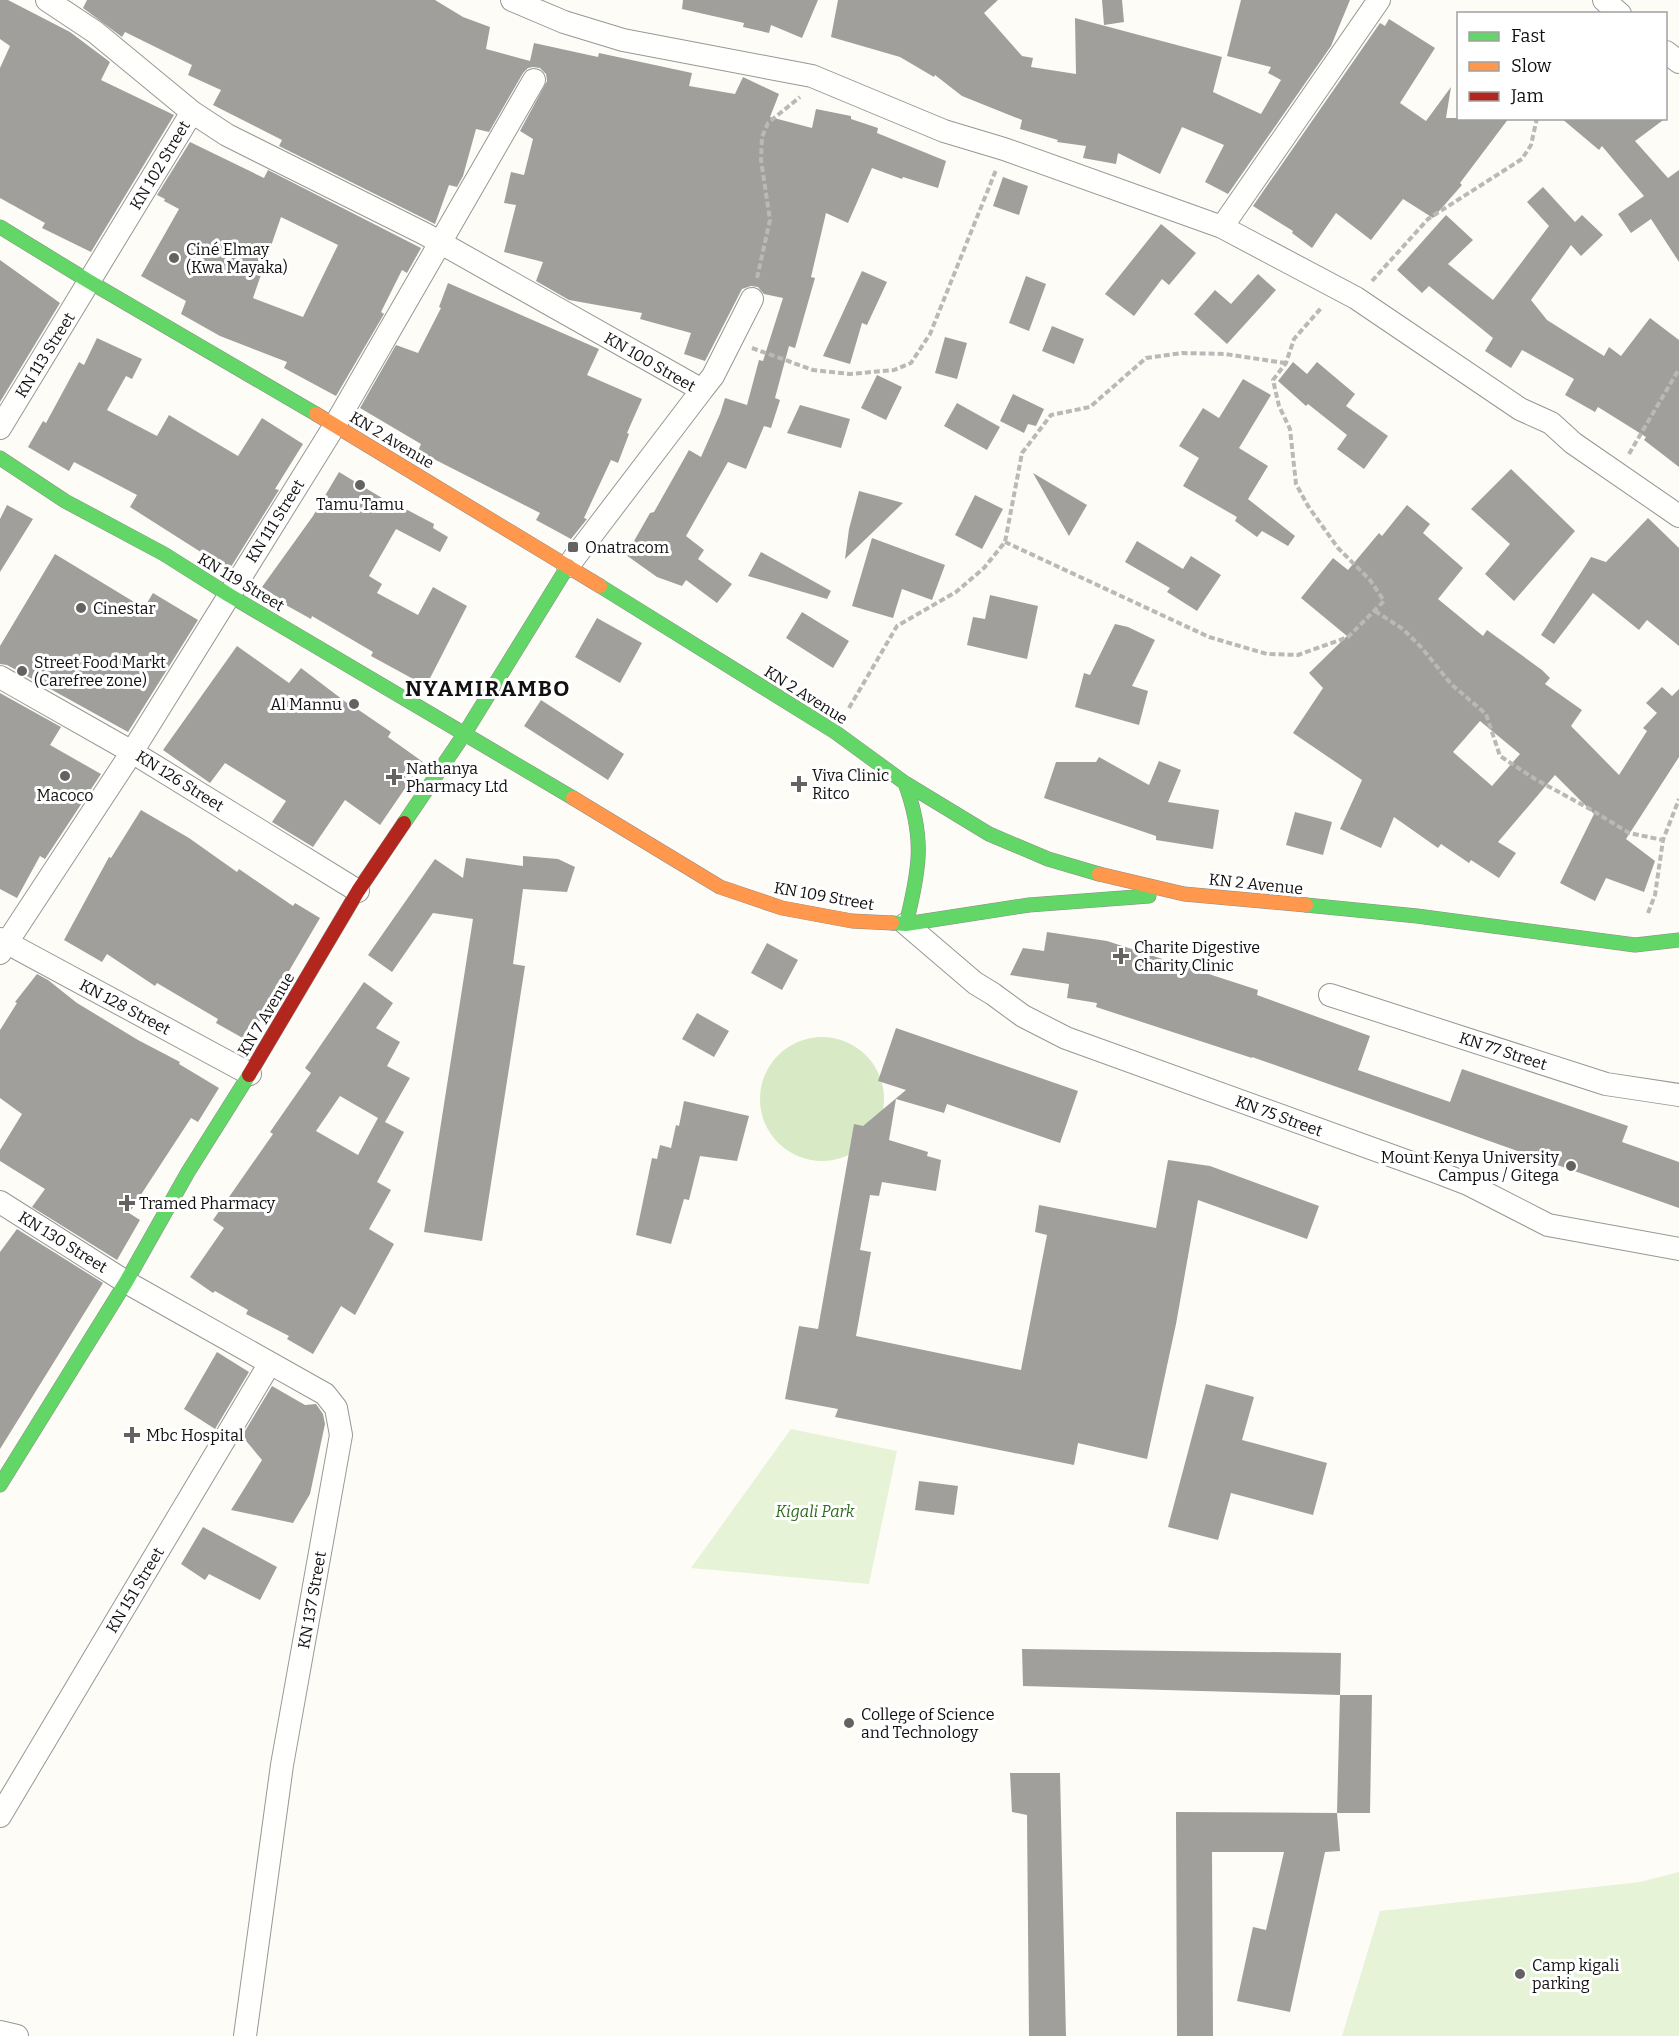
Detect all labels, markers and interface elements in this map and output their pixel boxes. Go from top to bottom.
legend [1457,12,1667,120]
text: Fast [1511,25,1546,47]
text: Slow [1511,55,1552,77]
text: Jam [1510,85,1544,107]
street label: KN 102 Street [126,117,194,213]
place label: Ciné Elmay (Kwa Mayaka) [186,240,288,277]
marker: Ciné Elmay (Kwa Mayaka) [167,251,181,265]
street label: KN 113 Street [11,309,79,401]
street label: KN 100 Street [601,328,699,396]
street label: KN 2 Avenue [346,407,438,473]
street label: KN 111 Street [242,476,308,566]
marker: Tamu Tamu [353,478,367,492]
place label: Tamu Tamu [316,495,404,514]
place label: Onatracom [585,538,669,557]
marker: Onatracom [566,540,580,554]
street label: KN 119 Street [194,549,288,615]
place label: Cinestar [93,599,156,618]
marker: Cinestar [74,601,88,615]
place label: Street Food Markt (Carefree zone) [34,653,166,690]
street label: KN 2 Avenue [761,662,851,728]
marker: Street Food Markt (Carefree zone) [15,664,29,678]
district label: NYAMIRAMBO [405,675,571,702]
place label: Al Mannu [270,695,342,714]
marker: Al Mannu [347,697,361,711]
street label: KN 126 Street [133,747,227,816]
place label: Nathanya Pharmacy Ltd [406,759,509,796]
place label: Viva Clinic Ritco [812,766,889,803]
marker: Macoco [58,769,72,783]
marker: Nathanya Pharmacy Ltd [387,770,401,784]
marker: Viva Clinic Ritco [790,775,808,793]
place label: Macoco [37,786,93,805]
street label: KN 2 Avenue [1208,870,1304,898]
street label: KN 109 Street [773,878,876,914]
place label: Charite Digestive Charity Clinic [1134,938,1260,975]
marker: Charite Digestive Charity Clinic [1112,947,1130,965]
street label: KN 7 Avenue [234,969,298,1059]
street label: KN 128 Street [76,975,174,1039]
street label: KN 77 Street [1457,1028,1549,1074]
street label: KN 75 Street [1233,1091,1325,1141]
place label: Mount Kenya University Campus / Gitega [1381,1148,1560,1185]
marker: Mount Kenya University Campus / Gitega [1564,1159,1578,1173]
place label: Tramed Pharmacy [139,1194,276,1213]
marker: Tramed Pharmacy [120,1196,134,1210]
street label: KN 130 Street [15,1207,111,1277]
marker: Mbc Hospital [123,1426,141,1444]
place label: Mbc Hospital [146,1426,244,1445]
park label: Kigali Park [775,1502,855,1521]
street label: KN 151 Street [102,1544,168,1636]
street label: KN 137 Street [294,1550,330,1650]
place label: College of Science and Technology [861,1705,994,1742]
marker: College of Science and Technology [842,1716,856,1730]
place label: Camp kigali parking [1532,1956,1619,1993]
marker: Camp kigali parking [1513,1967,1527,1981]

